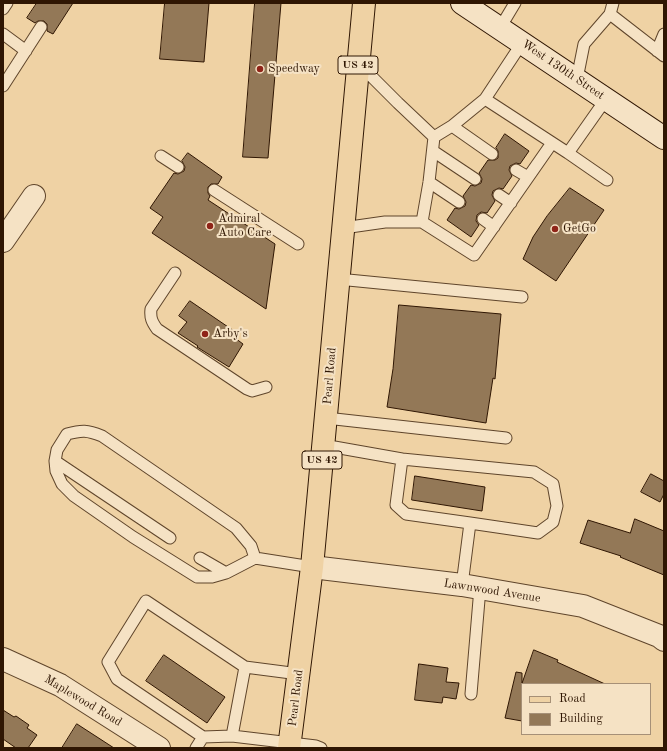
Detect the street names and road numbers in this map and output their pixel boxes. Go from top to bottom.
street label: West 130th Street [519,37,607,103]
road number: US 42 [338,56,378,74]
street label: Pearl Road [320,347,340,405]
road number: US 42 [302,451,342,469]
street label: Lawnwood Avenue [443,576,541,606]
street label: Pearl Road [285,669,307,727]
street label: Maplewood Road [42,672,124,730]

